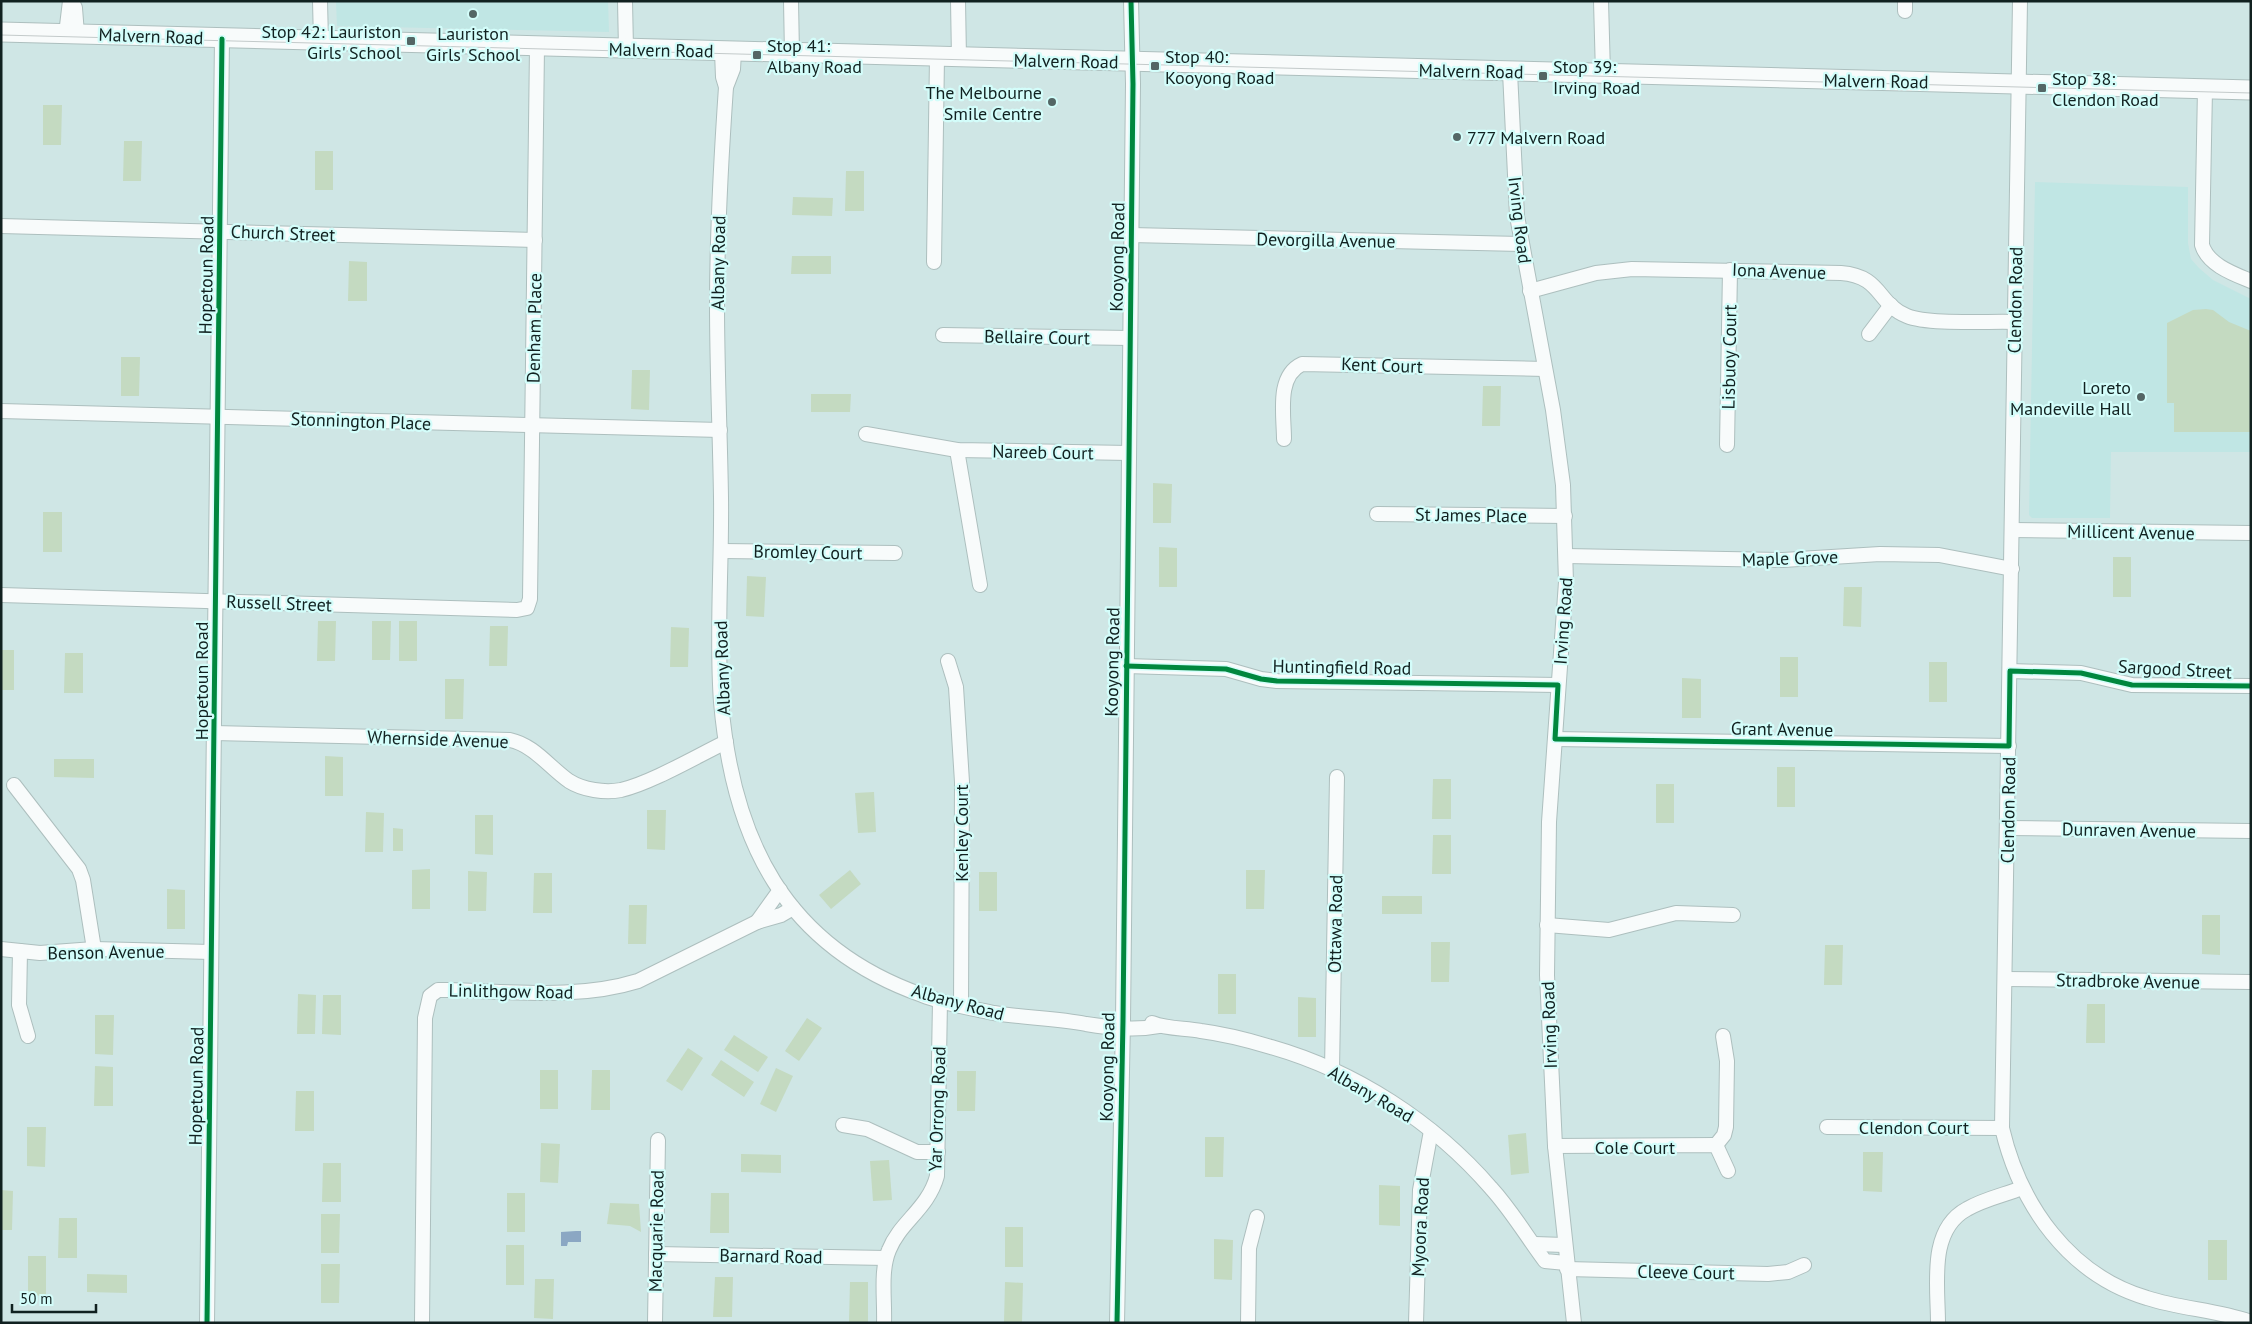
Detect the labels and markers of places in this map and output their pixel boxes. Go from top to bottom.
marker: Lauriston Girls' School [467,8,479,20]
place label: Stop 42: Lauriston Girls' School [261,20,402,64]
place label: Lauriston Girls' School [426,22,521,66]
place label: Stop 41: Albany Road [767,34,862,78]
marker: Stop 42: Lauriston Girls' School [405,35,417,47]
place label: Stop 40: Kooyong Road [1165,45,1274,89]
marker: Stop 41: Albany Road [751,49,763,61]
place label: Stop 39: Irving Road [1553,55,1640,99]
marker: Stop 40: Kooyong Road [1149,60,1161,72]
place label: Stop 38: Clendon Road [2052,67,2159,111]
marker: Stop 39: Irving Road [1537,70,1549,82]
place label: The Melbourne Smile Centre [925,81,1042,125]
marker: Stop 38: Clendon Road [2036,82,2048,94]
marker: The Melbourne Smile Centre [1046,96,1058,108]
place label: 777 Malvern Road [1467,126,1605,149]
marker: 777 Malvern Road [1451,131,1463,143]
place label: Loreto Mandeville Hall [2010,376,2132,420]
marker: Loreto Mandeville Hall [2135,391,2147,403]

